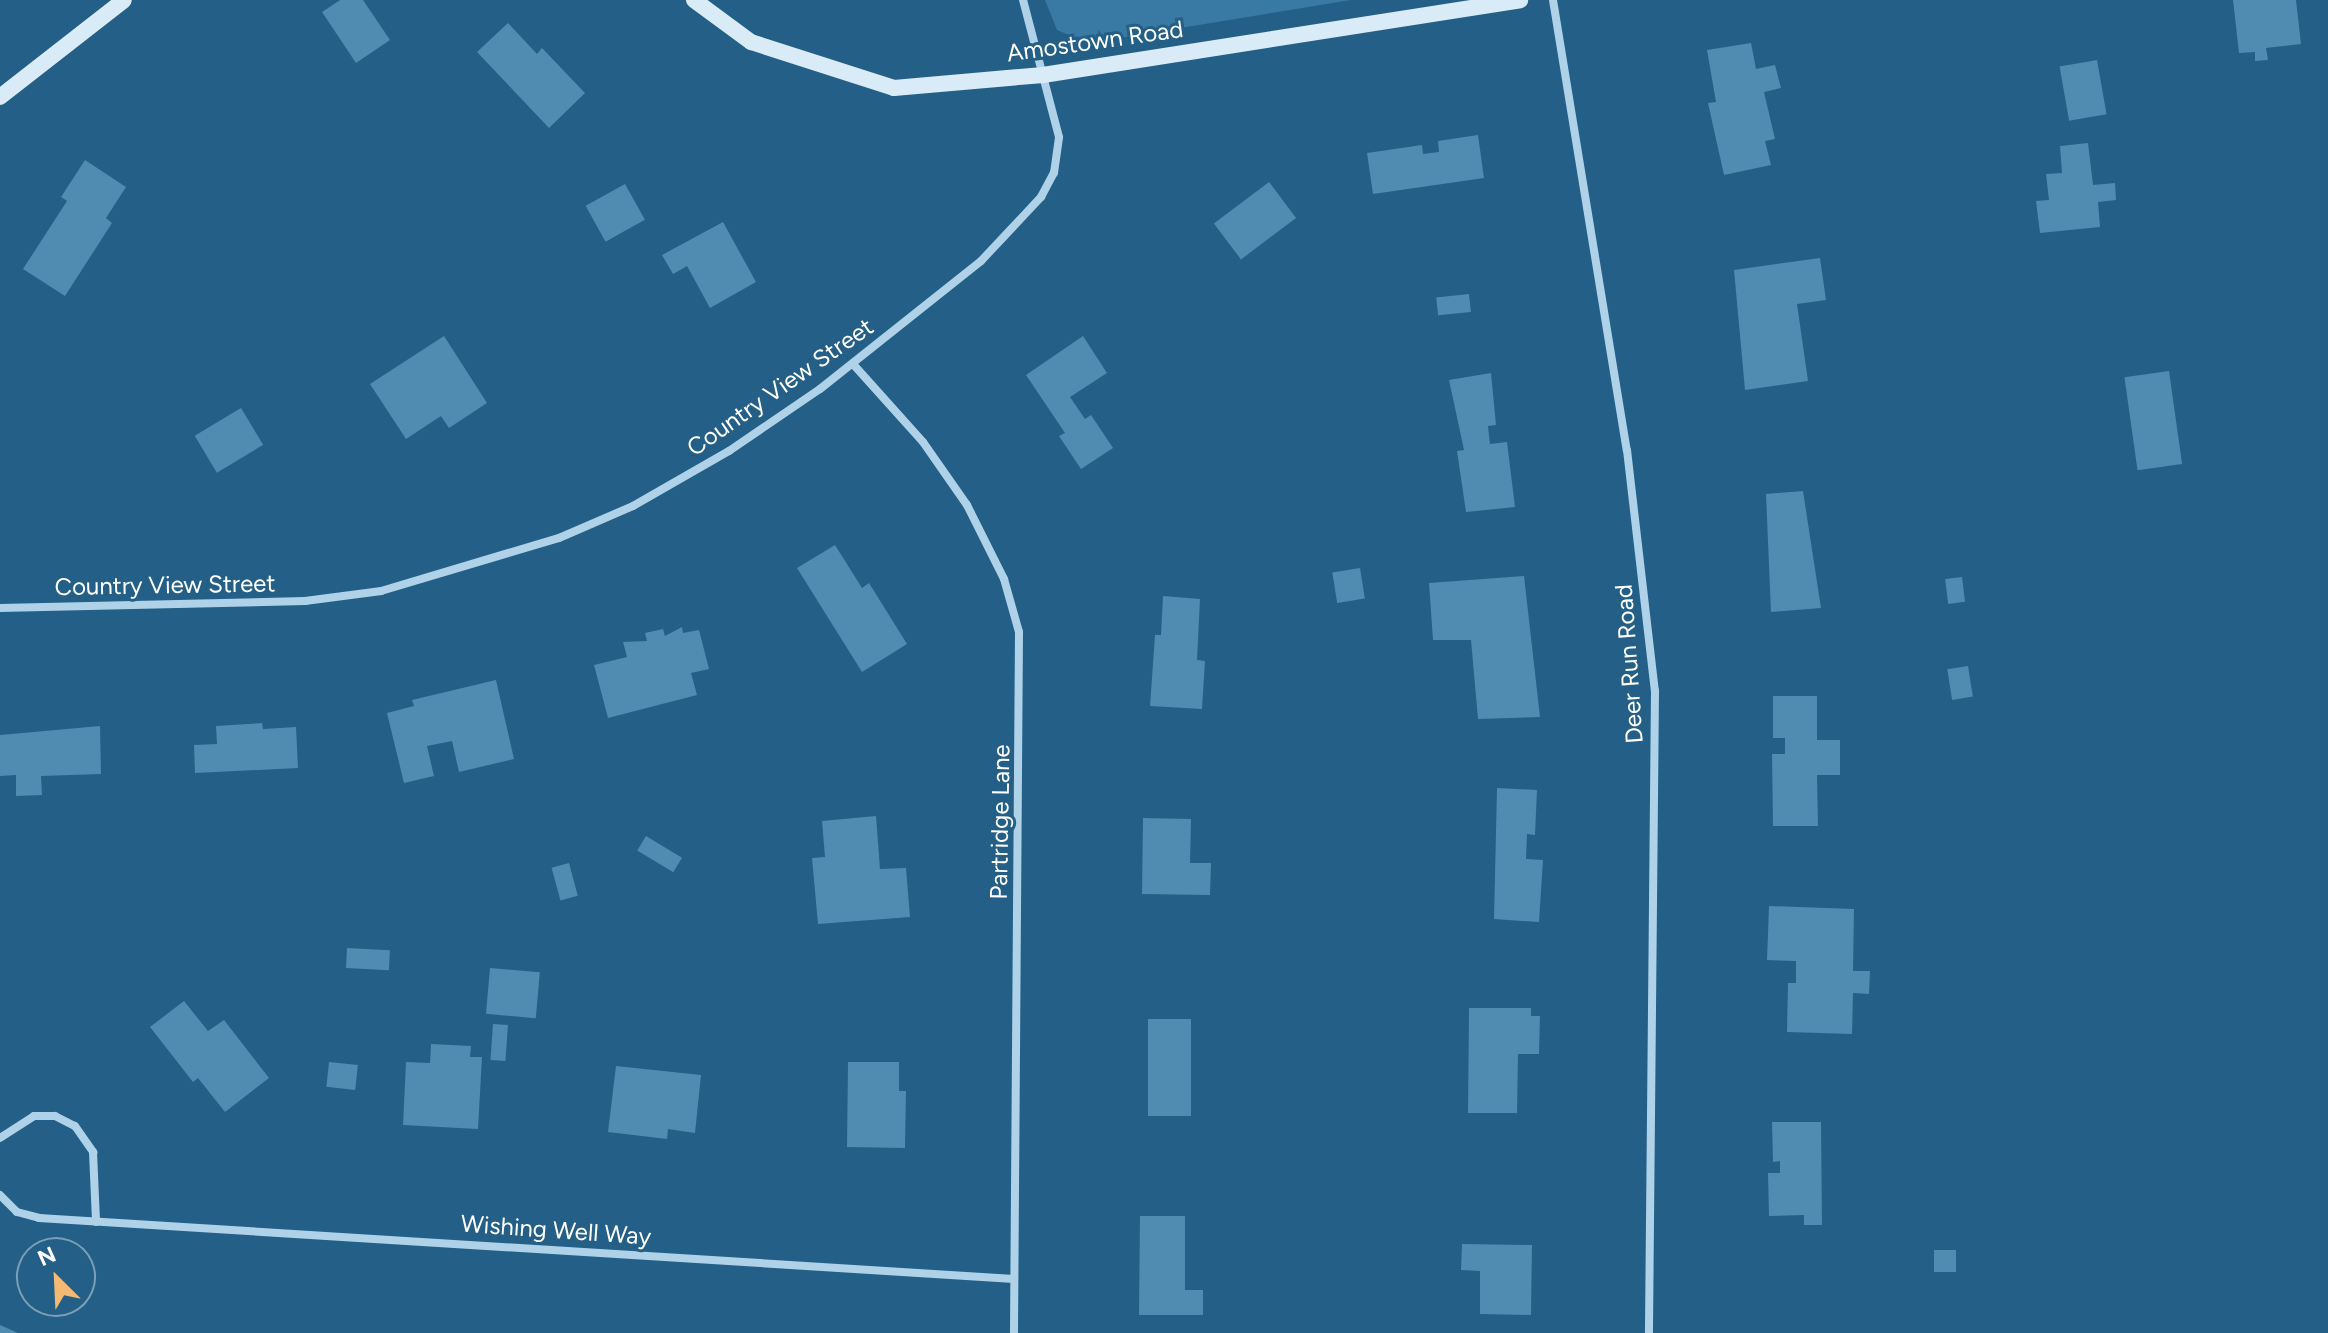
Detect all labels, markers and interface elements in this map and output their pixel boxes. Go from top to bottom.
street label: Amostown Road [1005,14,1185,68]
street label: Country View Street [681,312,879,462]
street label: Country View Street [54,569,276,601]
street label: Deer Run Road [1609,583,1649,745]
street label: Partridge Lane [984,744,1016,900]
street label: Wishing Well Way [460,1209,652,1251]
north arrow [16,1237,96,1317]
text: N [34,1241,60,1272]

